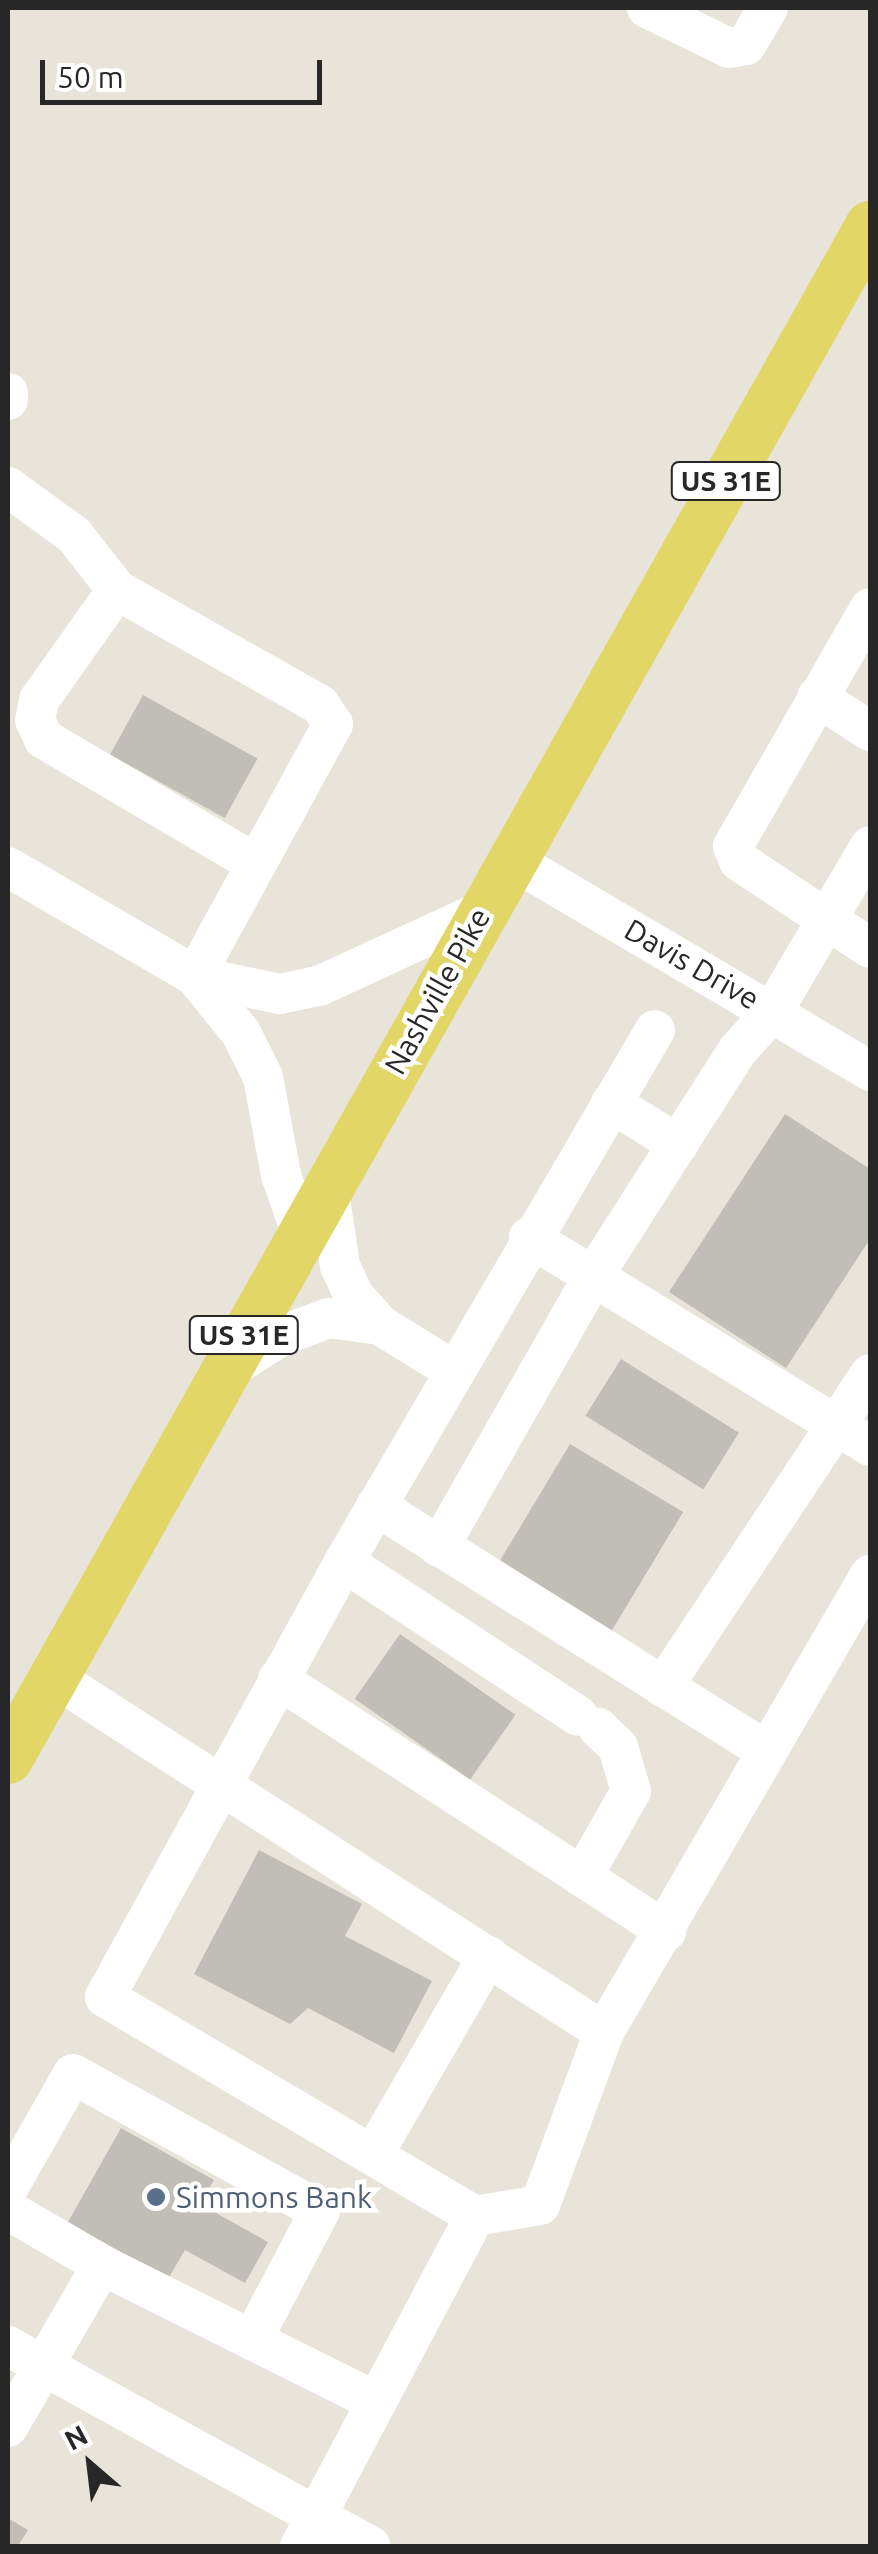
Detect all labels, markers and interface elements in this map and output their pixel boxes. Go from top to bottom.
scale bar [45,40,328,102]
text: 50 m [57,60,124,94]
road number: US 31E [668,458,784,504]
street label: Nashville Pike [377,902,497,1080]
street label: Davis Drive [618,911,766,1017]
road number: US 31E [186,1312,302,1358]
place label: Simmons Bank [176,2179,372,2215]
marker: Simmons Bank [145,2186,167,2208]
north arrow [40,2414,140,2514]
text: N [59,2418,92,2456]

